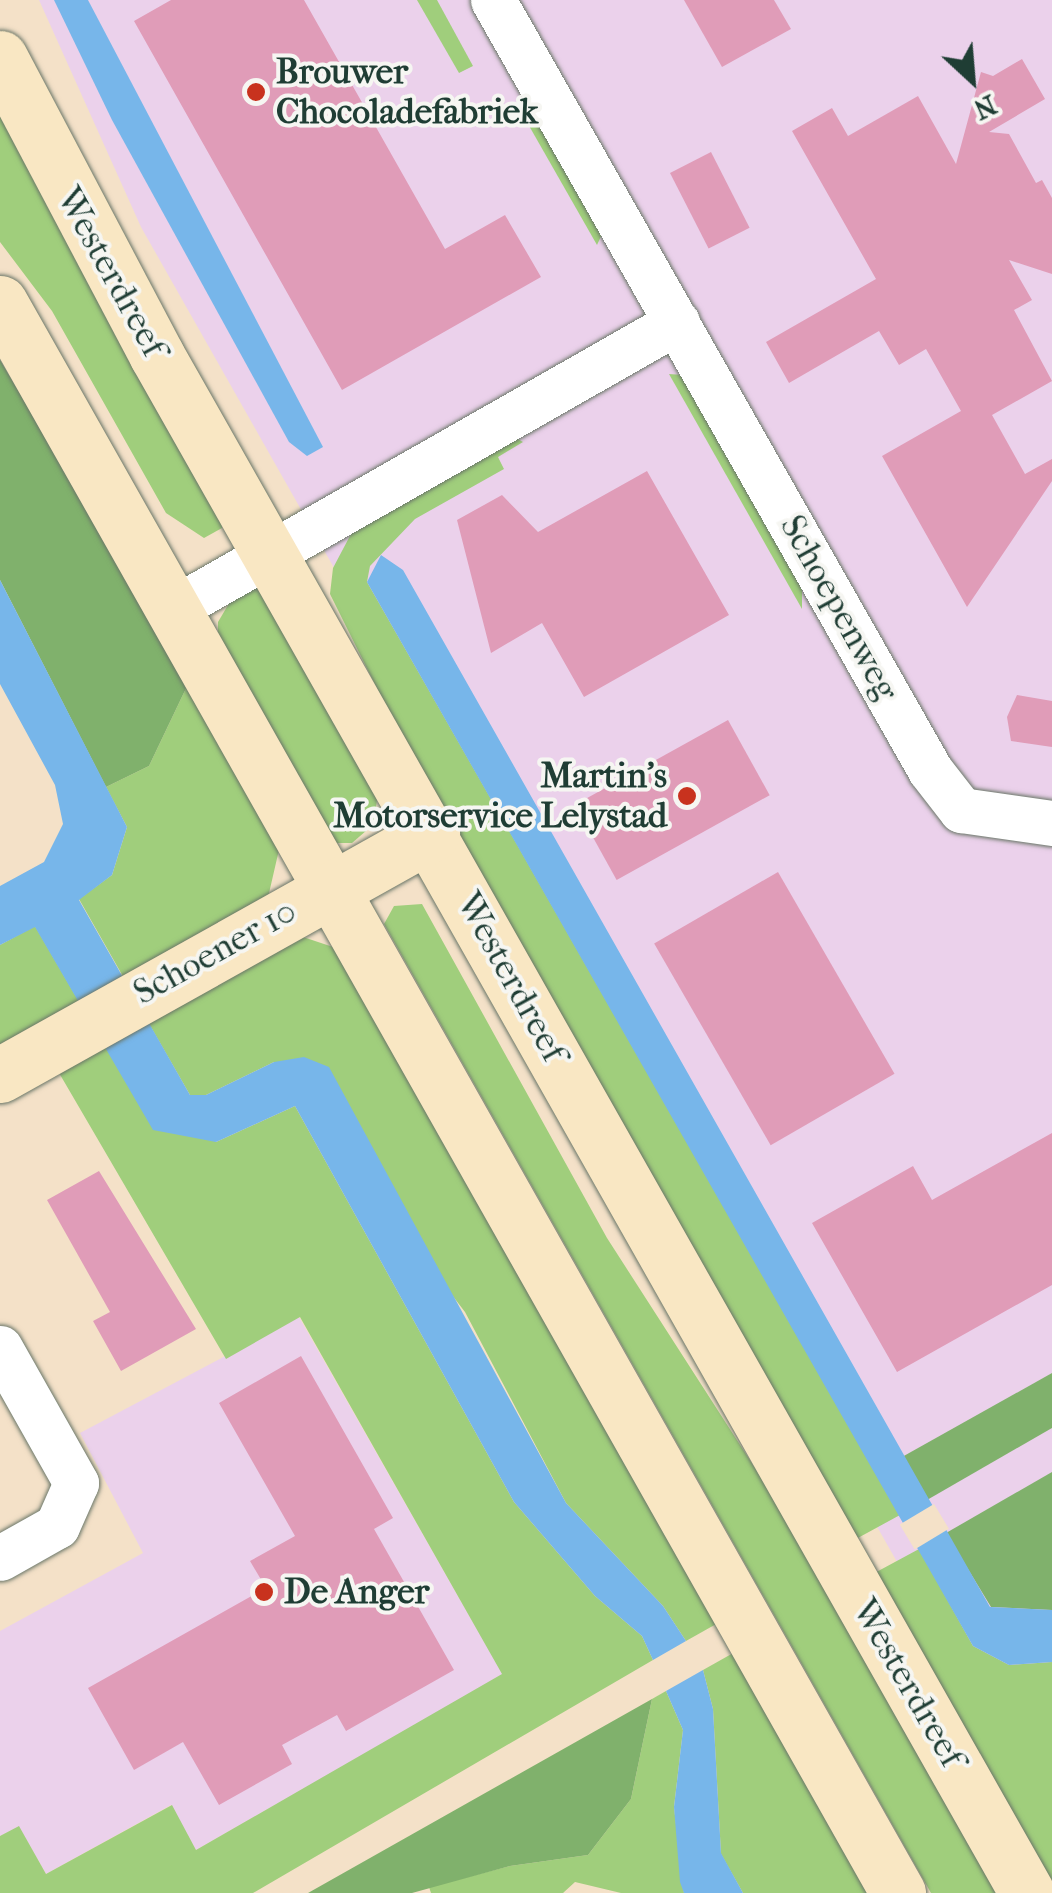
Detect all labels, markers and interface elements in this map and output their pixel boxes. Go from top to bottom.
north arrow [922,30,1022,130]
place label: Brouwer Chocoladefabriek [276,51,538,133]
marker: Brouwer Chocoladefabriek [245,81,267,103]
text: N [969,88,1002,127]
street label: Westerdreef [47,180,175,364]
street label: Schoepenweg [771,508,907,708]
place label: Martin's Motorservice Lelystad [333,755,667,837]
marker: Martin's Motorservice Lelystad [676,785,698,807]
street label: Westerdreef [447,885,575,1069]
street label: Schoener 10 [126,890,304,1014]
place label: De Anger [284,1571,429,1613]
marker: De Anger [253,1581,275,1603]
street label: Westerdreef [843,1592,973,1774]

